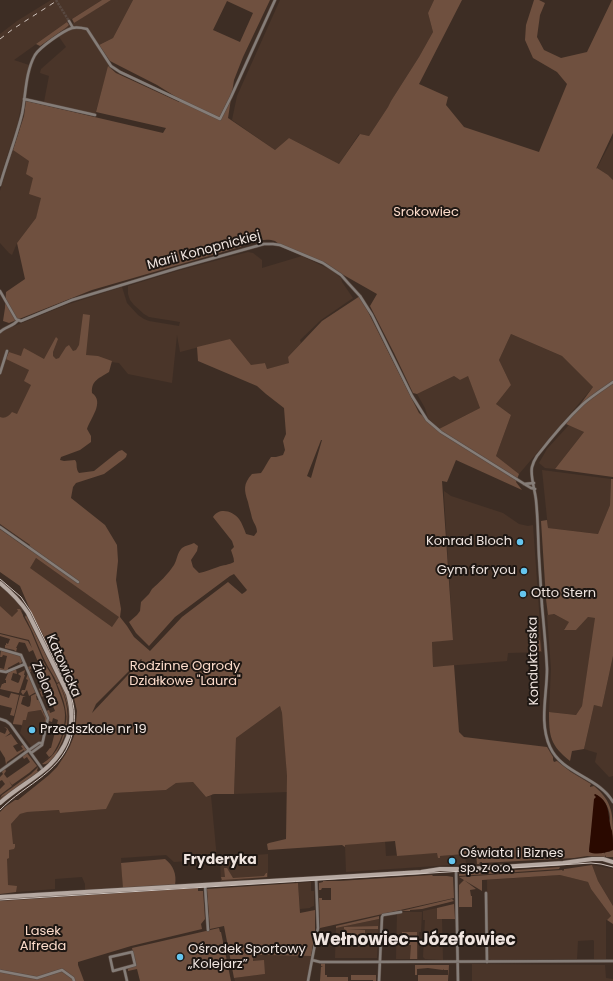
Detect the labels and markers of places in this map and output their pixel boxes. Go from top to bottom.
place label: Konrad Bloch [426,534,512,550]
marker: Konrad Bloch [515,537,525,547]
place label: Gym for you [437,563,516,579]
marker: Gym for you [519,566,529,576]
place label: Otto Stern [531,586,596,602]
marker: Otto Stern [518,589,528,599]
place label: Przedszkole nr 19 [40,722,147,738]
marker: Przedszkole nr 19 [27,725,37,735]
place label: Oświata i Biznes sp. z o.o. [460,846,564,877]
marker: Oświata i Biznes sp. z o.o. [447,856,457,866]
place label: Ośrodek Sportowy „Kolejarz” [188,942,306,973]
marker: Ośrodek Sportowy „Kolejarz” [175,952,185,962]

